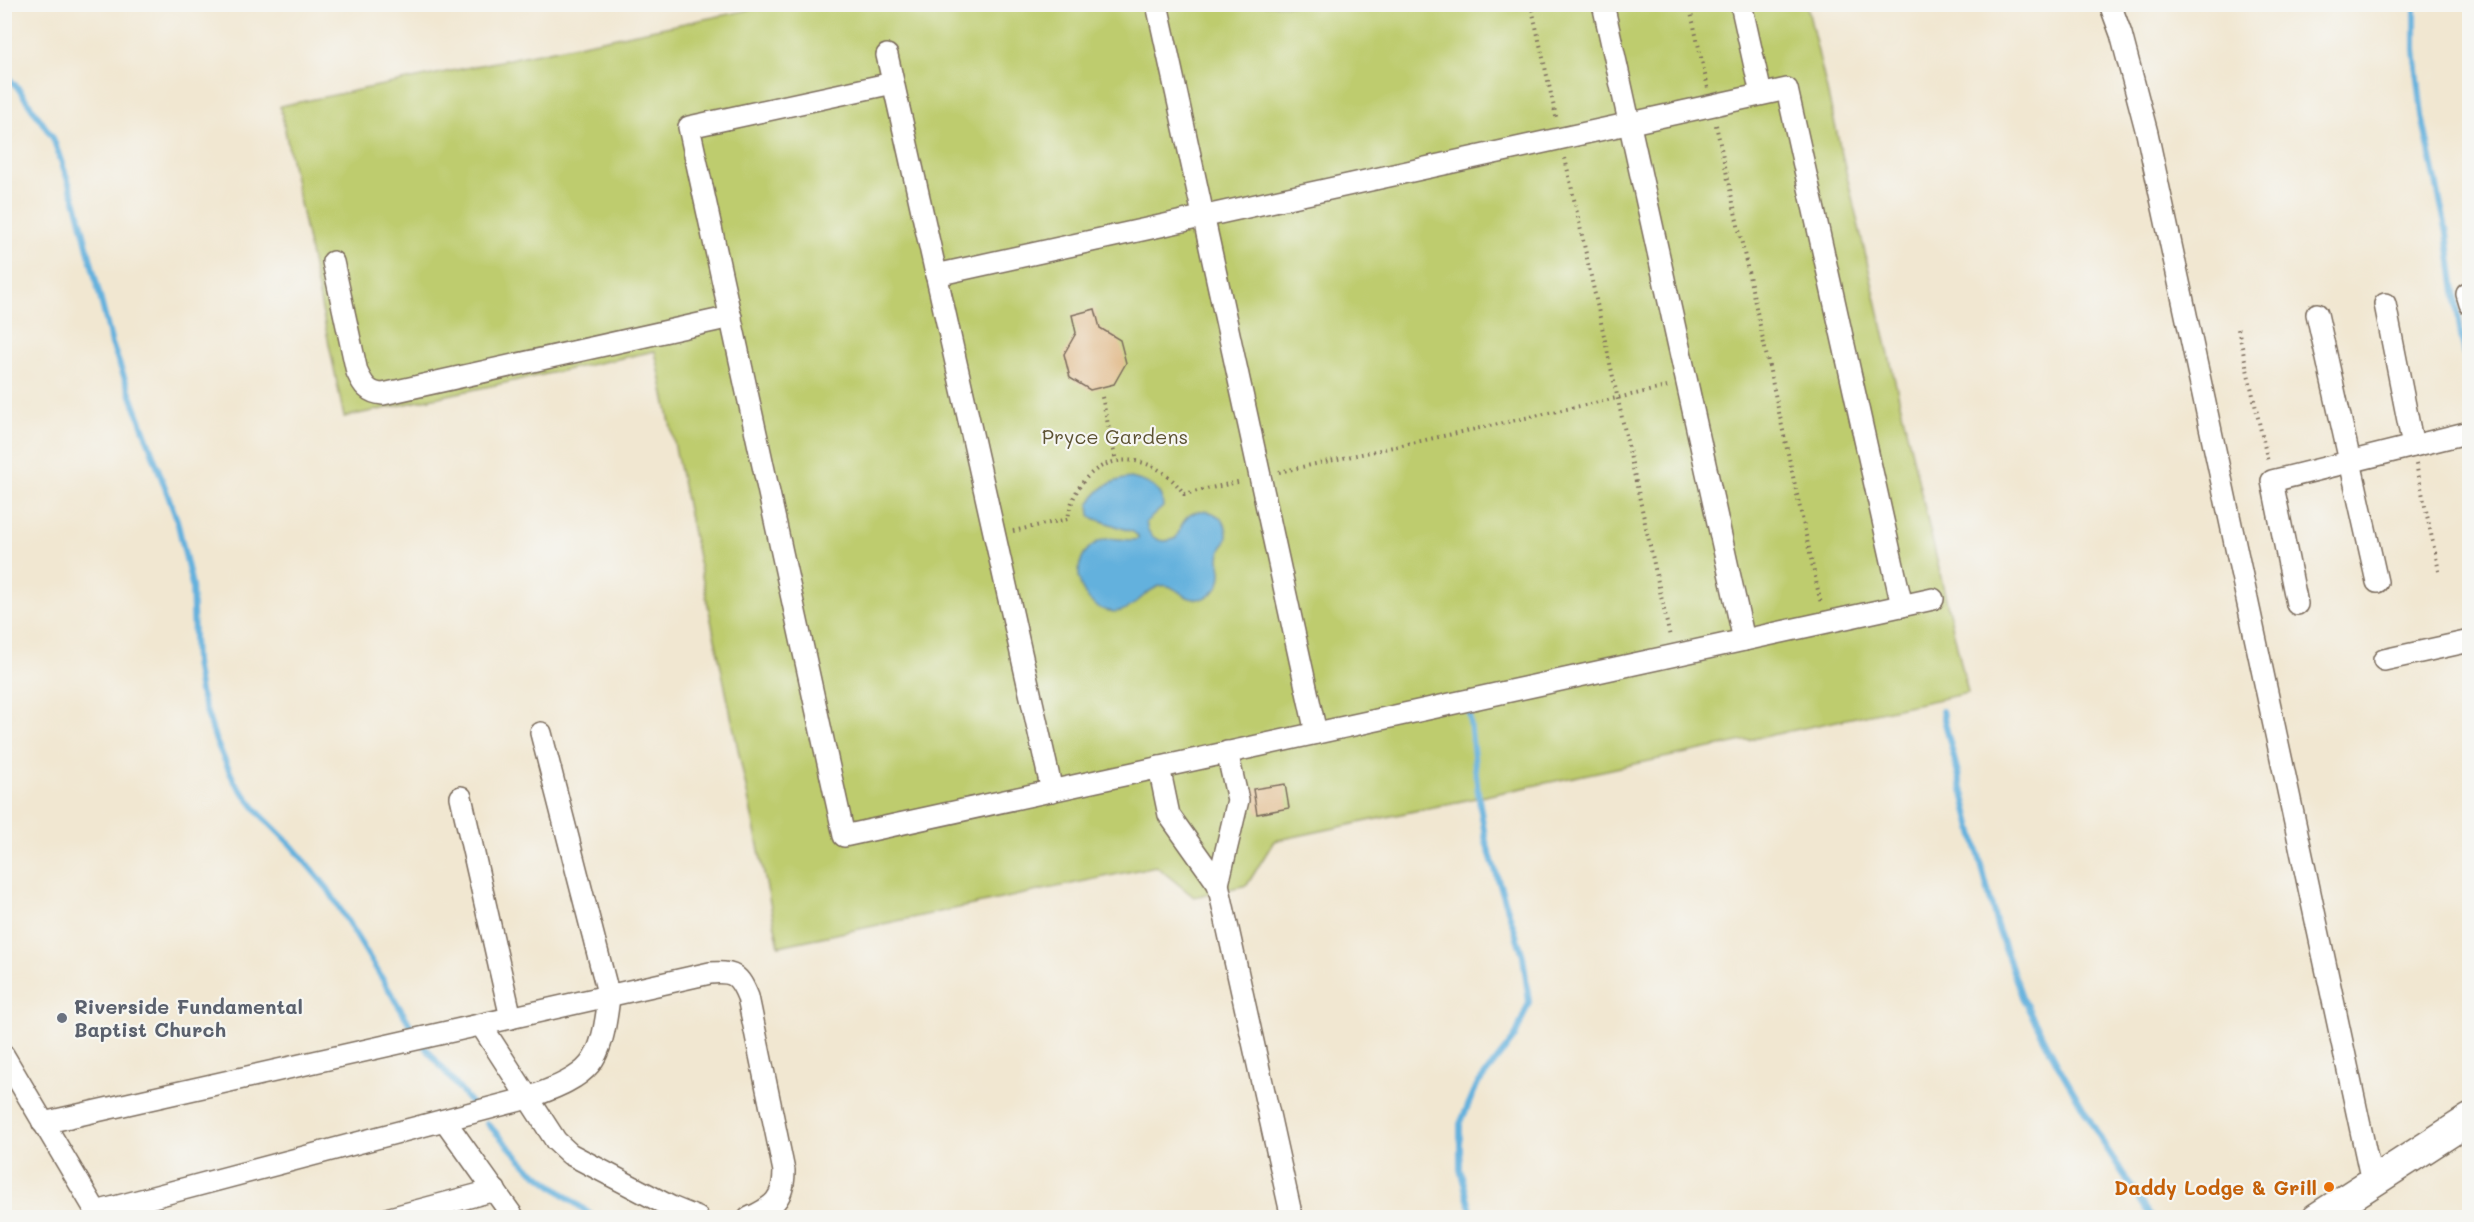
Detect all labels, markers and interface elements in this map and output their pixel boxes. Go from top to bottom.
park label: Pryce Gardens [1042,423,1188,449]
place label: Riverside Fundamental Baptist Church [74,993,303,1042]
marker: Riverside Fundamental Baptist Church [55,1011,69,1025]
place label: Daddy Lodge & Grill [2114,1174,2317,1200]
marker: Daddy Lodge & Grill [2322,1180,2336,1194]

